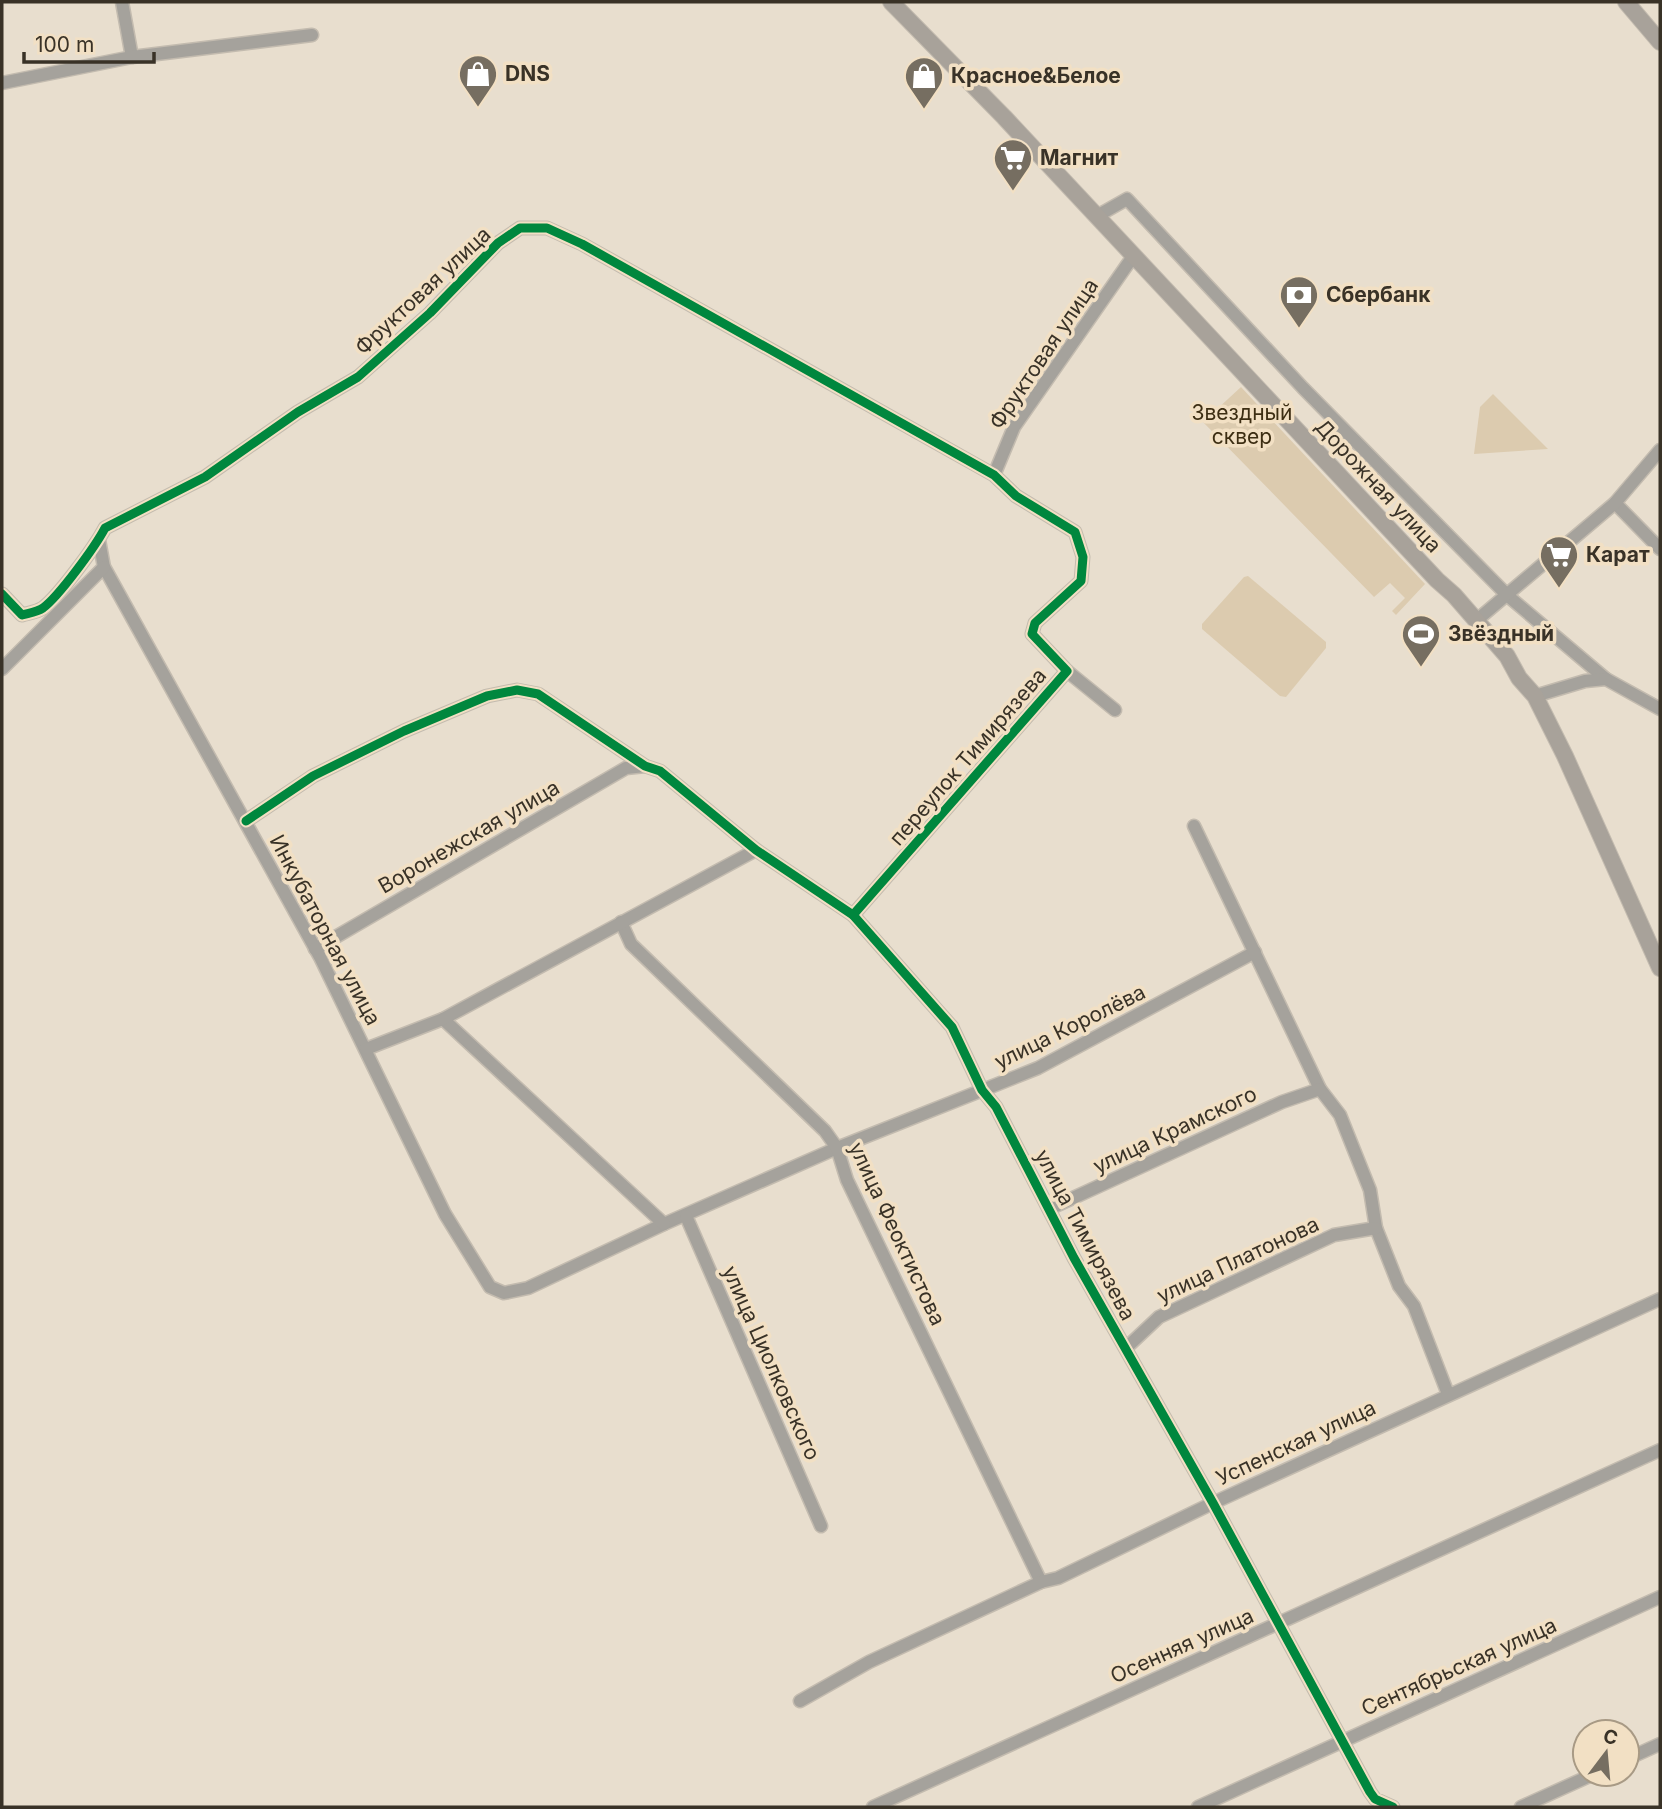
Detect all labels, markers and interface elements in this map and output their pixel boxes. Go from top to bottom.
scale bar [24,21,154,65]
text: 100 m [35,32,94,57]
shop icon: DNS [457,53,499,108]
shop icon: Красное&Белое [903,55,945,110]
place label: DNS [505,61,550,86]
place label: Красное&Белое [951,63,1121,88]
supermarket icon: Магнит [992,137,1034,192]
place label: Магнит [1040,145,1119,170]
street label: Фруктовая улица [350,221,496,360]
street label: Фруктовая улица [984,274,1103,434]
bank icon: Сбербанк [1278,274,1320,329]
place label: Сбербанк [1326,282,1431,307]
park label: Звездный сквер [1192,400,1292,449]
street label: Дорожная улица [1310,414,1447,558]
supermarket icon: Карат [1538,534,1580,589]
place label: Карат [1586,542,1650,567]
sports icon: Звёздный [1400,613,1442,668]
place label: Звёздный [1448,621,1554,646]
street label: переулок Тимирязева [884,663,1051,850]
street label: Воронежская улица [374,775,564,899]
street label: Инкубаторная улица [265,830,386,1029]
street label: улица Королёва [990,979,1149,1074]
street label: улица Крамского [1089,1081,1261,1178]
street label: улица Феоктистова [844,1138,951,1329]
street label: улица Тимирязева [1030,1145,1141,1324]
street label: улица Платонова [1153,1211,1323,1308]
street label: улица Циолковского [717,1262,826,1464]
street label: Успенская улица [1212,1395,1379,1490]
street label: Осенняя улица [1106,1603,1257,1688]
street label: Сентябрьская улица [1357,1612,1560,1721]
north arrow [1571,1718,1641,1788]
text: С [1601,1724,1620,1750]

